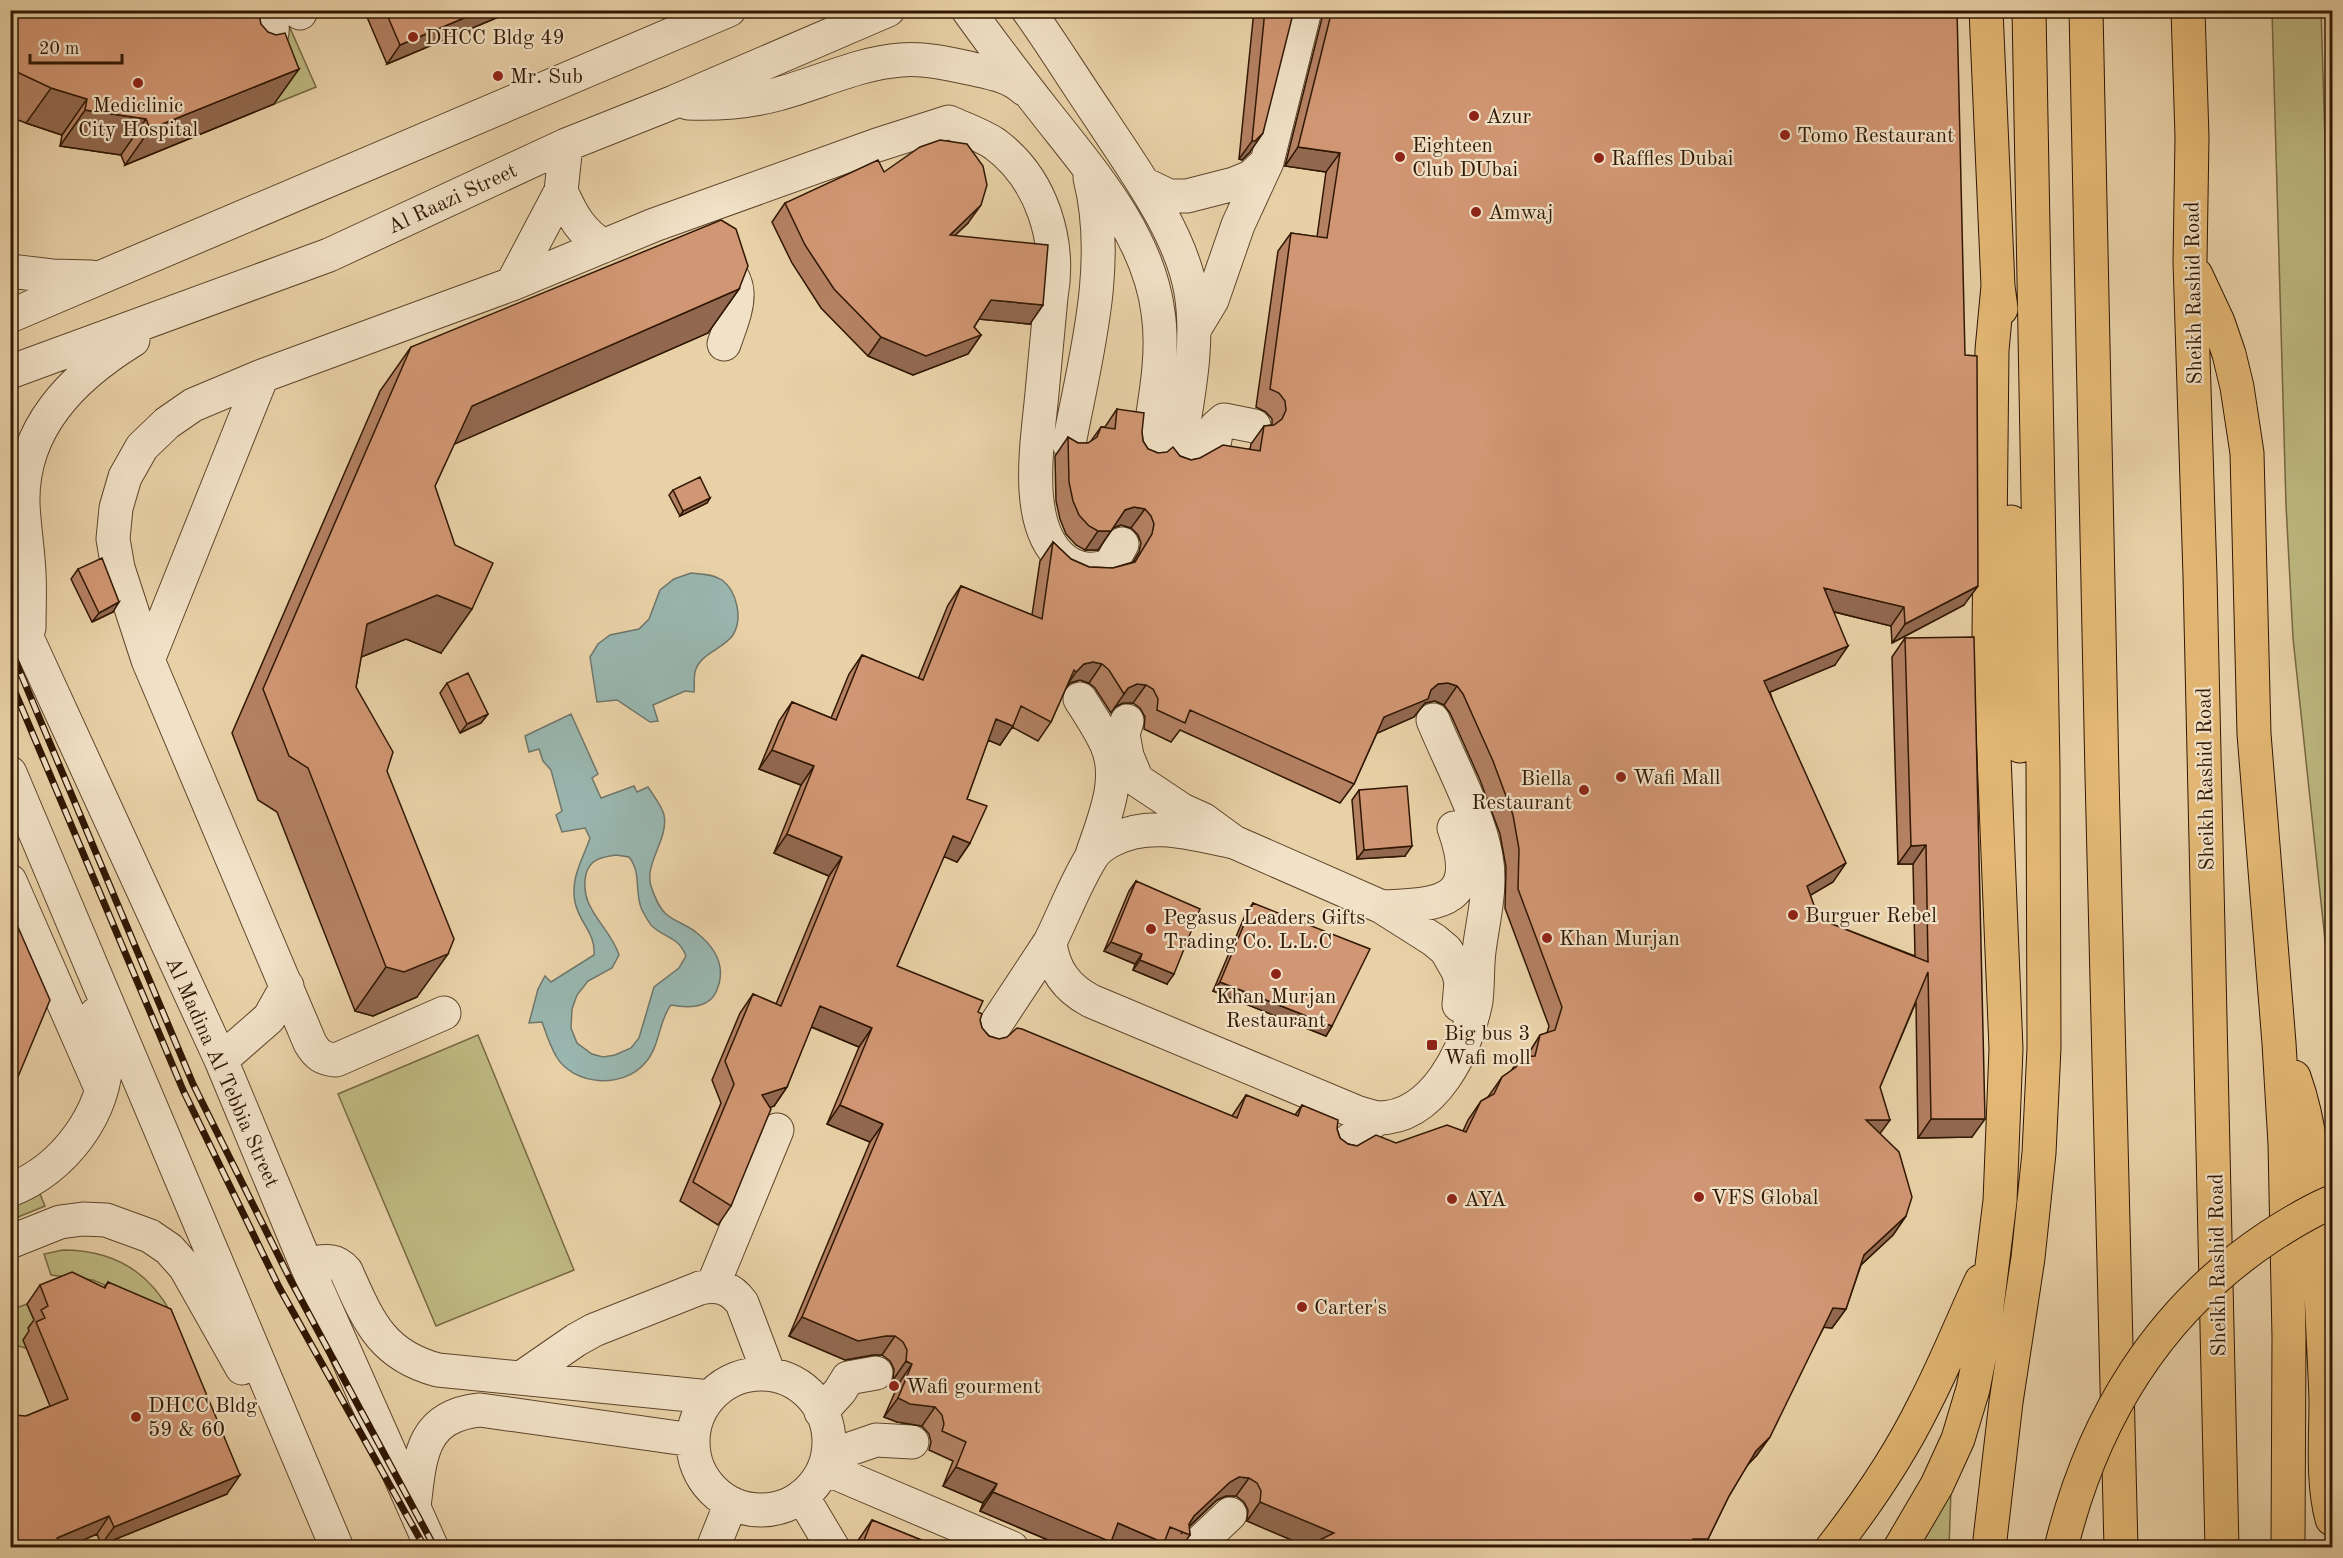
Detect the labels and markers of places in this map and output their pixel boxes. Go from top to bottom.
place label: DHCC Bldg 49 [425,28,565,49]
marker: DHCC Bldg 49 [406,30,420,44]
place label: Mr. Sub [510,67,583,88]
marker: Mr. Sub [491,69,505,83]
marker: Mediclinic City Hospital [131,76,145,90]
place label: Mediclinic City Hospital [78,96,198,141]
place label: Azur [1486,107,1531,128]
marker: Azur [1467,109,1481,123]
place label: Tomo Restaurant [1797,126,1954,147]
marker: Tomo Restaurant [1778,128,1792,142]
place label: Eighteen Club DUbai [1412,136,1518,181]
place label: Raffles Dubai [1611,149,1734,170]
marker: Eighteen Club DUbai [1393,150,1407,164]
marker: Raffles Dubai [1592,151,1606,165]
place label: Amwaj [1488,203,1553,224]
marker: Amwaj [1469,205,1483,219]
place label: Wafi Mall [1633,768,1721,789]
place label: Biella Restaurant [1472,769,1572,814]
marker: Wafi Mall [1614,770,1628,784]
marker: Biella Restaurant [1577,783,1591,797]
place label: Burguer Rebel [1805,906,1937,927]
place label: Pegasus Leaders Gifts Trading Co. L.L.C [1163,908,1365,953]
marker: Burguer Rebel [1786,908,1800,922]
marker: Pegasus Leaders Gifts Trading Co. L.L.C [1144,922,1158,936]
place label: Khan Murjan [1559,929,1680,950]
marker: Khan Murjan [1540,931,1554,945]
marker: Khan Murjan Restaurant [1269,967,1283,981]
place label: Khan Murjan Restaurant [1216,987,1336,1032]
place label: Big bus 3 Wafi moll [1444,1024,1531,1069]
marker: Big bus 3 Wafi moll [1425,1038,1439,1052]
place label: VFS Global [1711,1188,1819,1209]
place label: AYA [1464,1190,1507,1211]
marker: VFS Global [1692,1190,1706,1204]
marker: AYA [1445,1192,1459,1206]
place label: Carter's [1314,1298,1387,1319]
marker: Carter's [1295,1300,1309,1314]
place label: Wafi gourment [906,1377,1041,1398]
marker: Wafi gourment [887,1379,901,1393]
place label: DHCC Bldg 59 & 60 [148,1396,258,1441]
marker: DHCC Bldg 59 & 60 [129,1410,143,1424]

